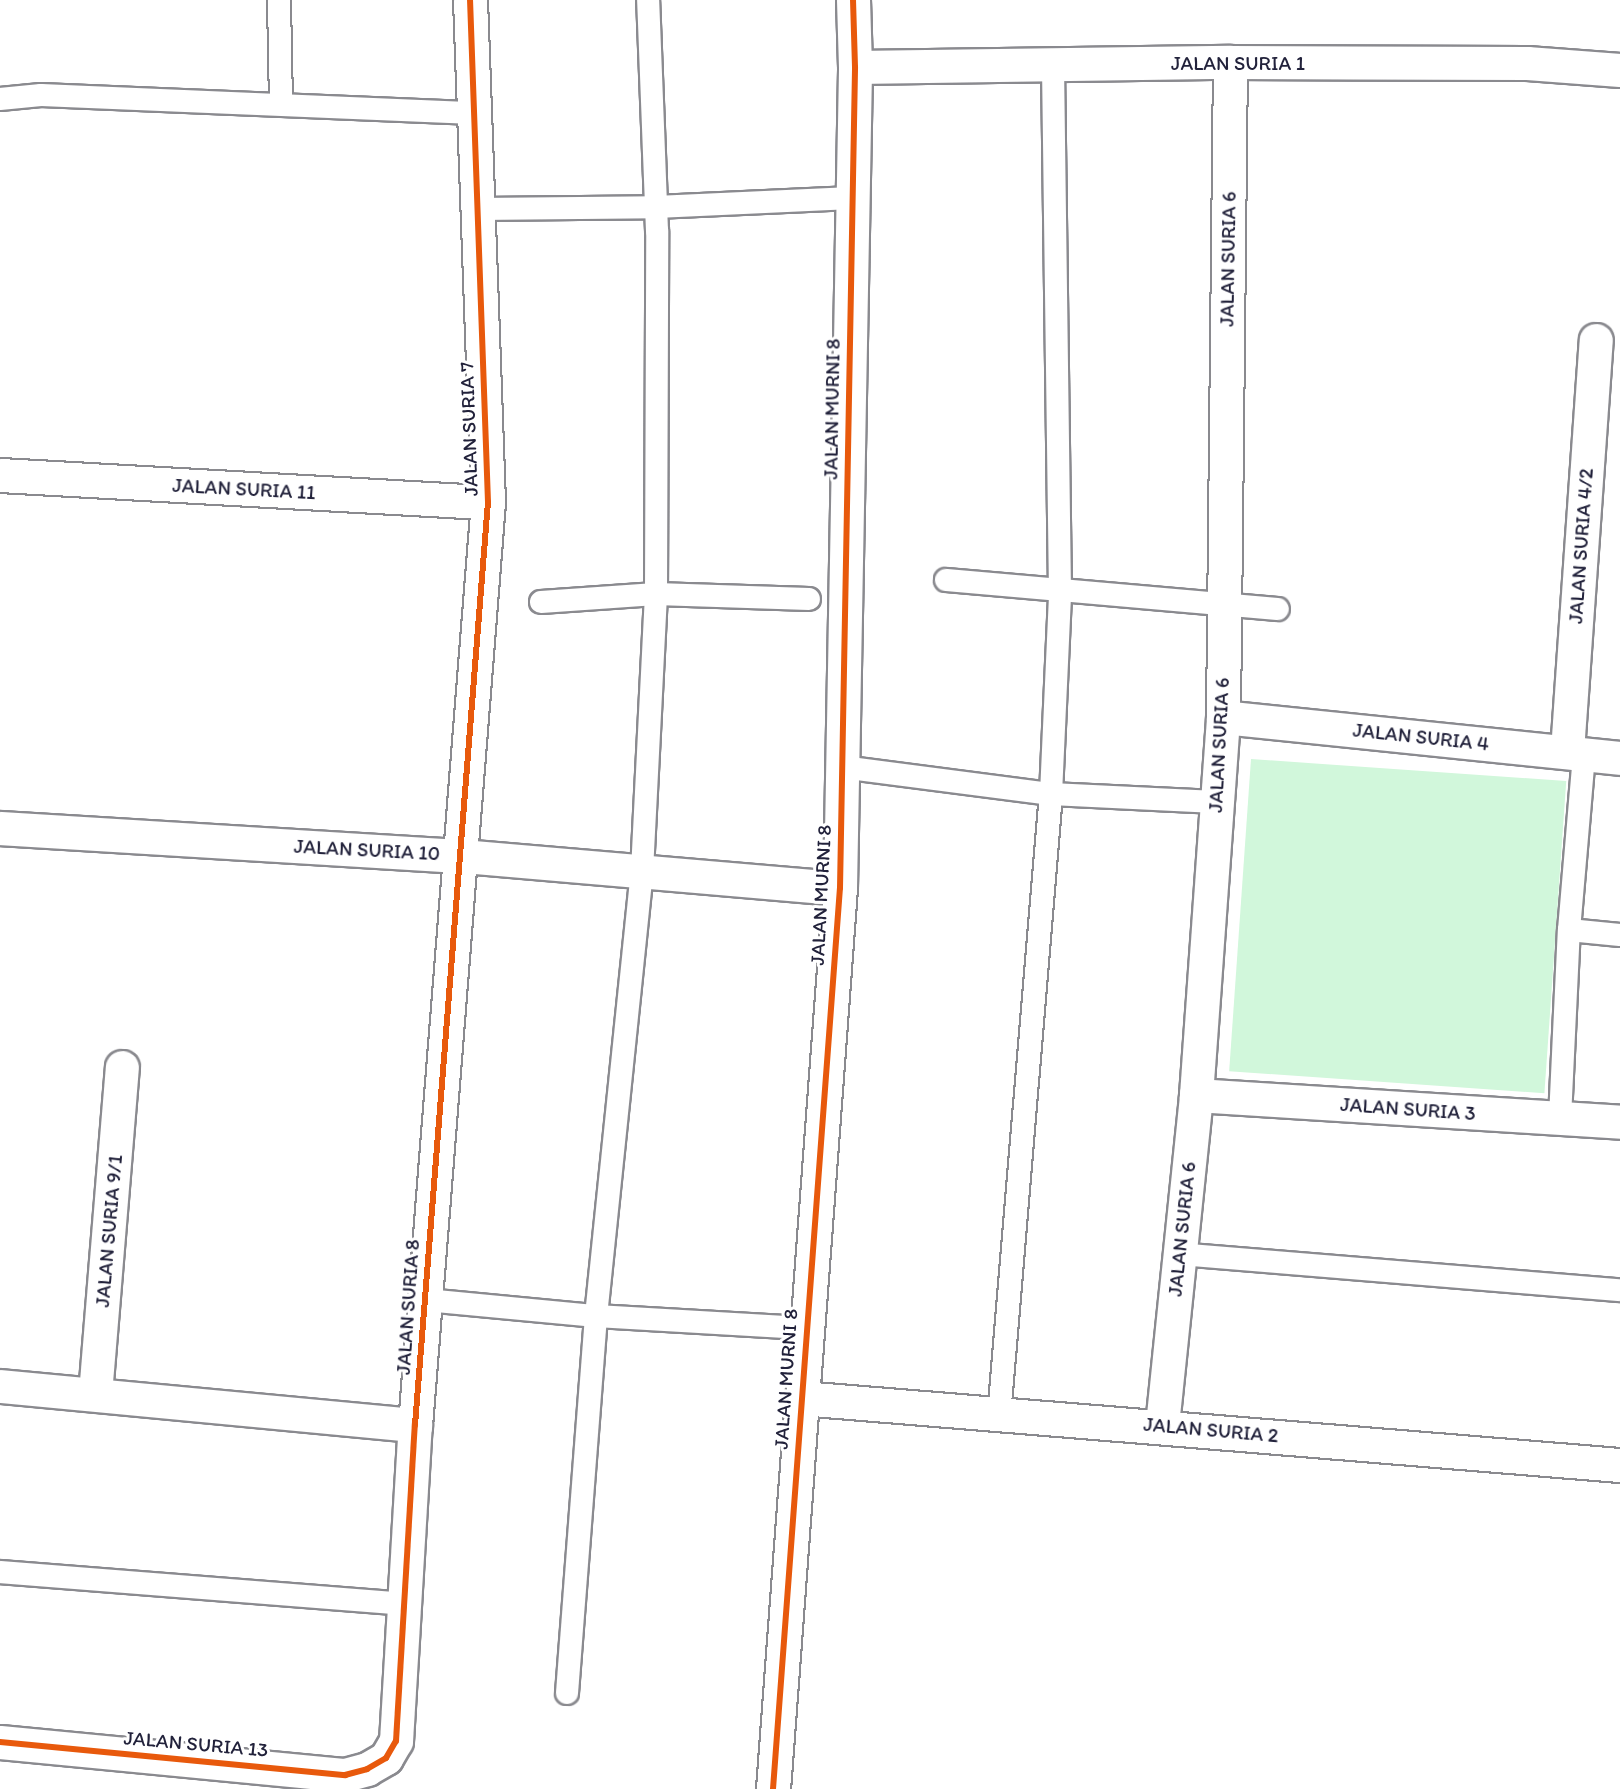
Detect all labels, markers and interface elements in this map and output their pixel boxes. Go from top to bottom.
street label: JALAN SURIA 1 [1172,51,1304,75]
street label: JALAN SURIA 6 [1215,192,1241,326]
street label: JALAN MURNI 8 [819,339,845,479]
street label: JALAN SURIA 7 [455,362,483,496]
street label: JALAN SURIA 4/2 [1564,469,1598,623]
street label: JALAN SURIA 11 [173,473,315,505]
street label: JALAN SURIA 6 [1204,678,1234,812]
street label: JALAN SURIA 4 [1353,718,1489,756]
street label: JALAN MURNI 8 [805,825,837,965]
street label: JALAN SURIA 10 [294,834,440,866]
street label: JALAN SURIA 3 [1341,1092,1475,1126]
street label: JALAN SURIA 9/1 [90,1155,128,1307]
street label: JALAN SURIA 6 [1163,1162,1201,1296]
street label: JALAN SURIA 8 [391,1240,425,1374]
street label: JALAN MURNI 8 [769,1309,803,1449]
street label: JALAN SURIA 2 [1144,1412,1278,1448]
street label: JALAN SURIA 13 [124,1726,268,1762]

